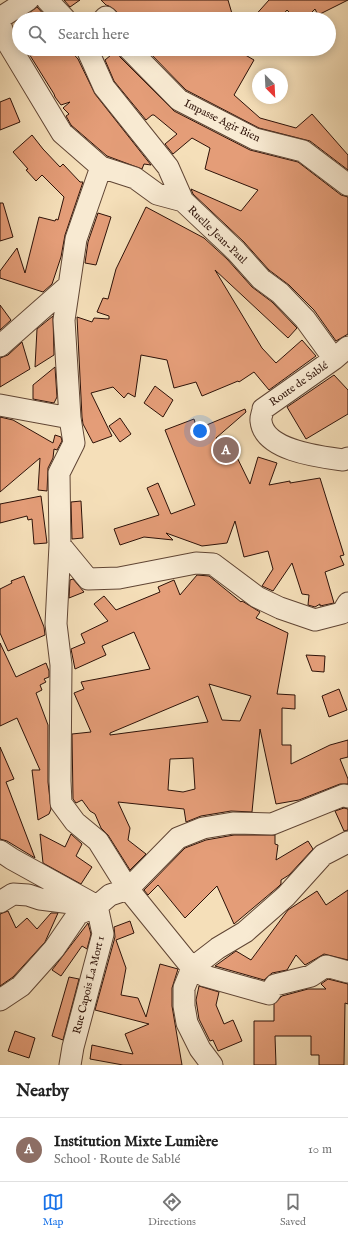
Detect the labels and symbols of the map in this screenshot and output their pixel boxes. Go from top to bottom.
north arrow [252,68,288,104]
street label: Impasse Agir Bien [182,97,262,146]
street label: Ruelle Jean-Paul [184,203,250,267]
street label: Route de Sablé [267,359,331,409]
your location [190,421,210,441]
pin: A [213,435,239,465]
street label: Rue Capois La Mort 1 [70,935,108,1035]

